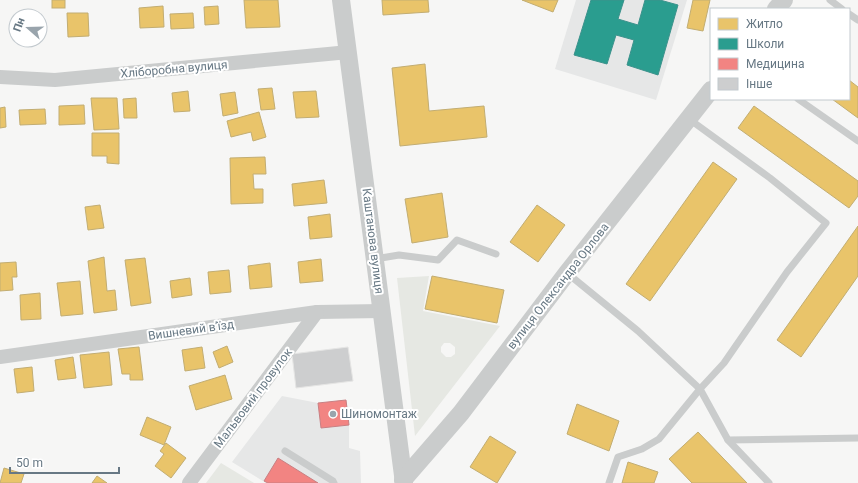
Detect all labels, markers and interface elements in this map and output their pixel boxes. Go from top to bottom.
north arrow [8,8,48,48]
legend [710,8,850,100]
text: Пн [11,16,28,34]
text: Житло [746,17,783,31]
text: Школи [746,37,784,51]
street label: Хліборобна вулиця [120,57,228,81]
text: Медицина [746,57,805,71]
text: Інше [746,77,772,91]
street label: Каштанова вулиця [360,187,386,295]
street label: вулиця Олександра Орлова [504,220,612,352]
street label: Вишневий в’їзд [147,317,235,343]
street label: Мальвовий провулок [211,345,295,450]
place label: Шиномонтаж [341,407,418,421]
marker: Шиномонтаж [328,409,338,419]
scale bar [10,449,119,475]
text: 50 m [16,456,43,470]

